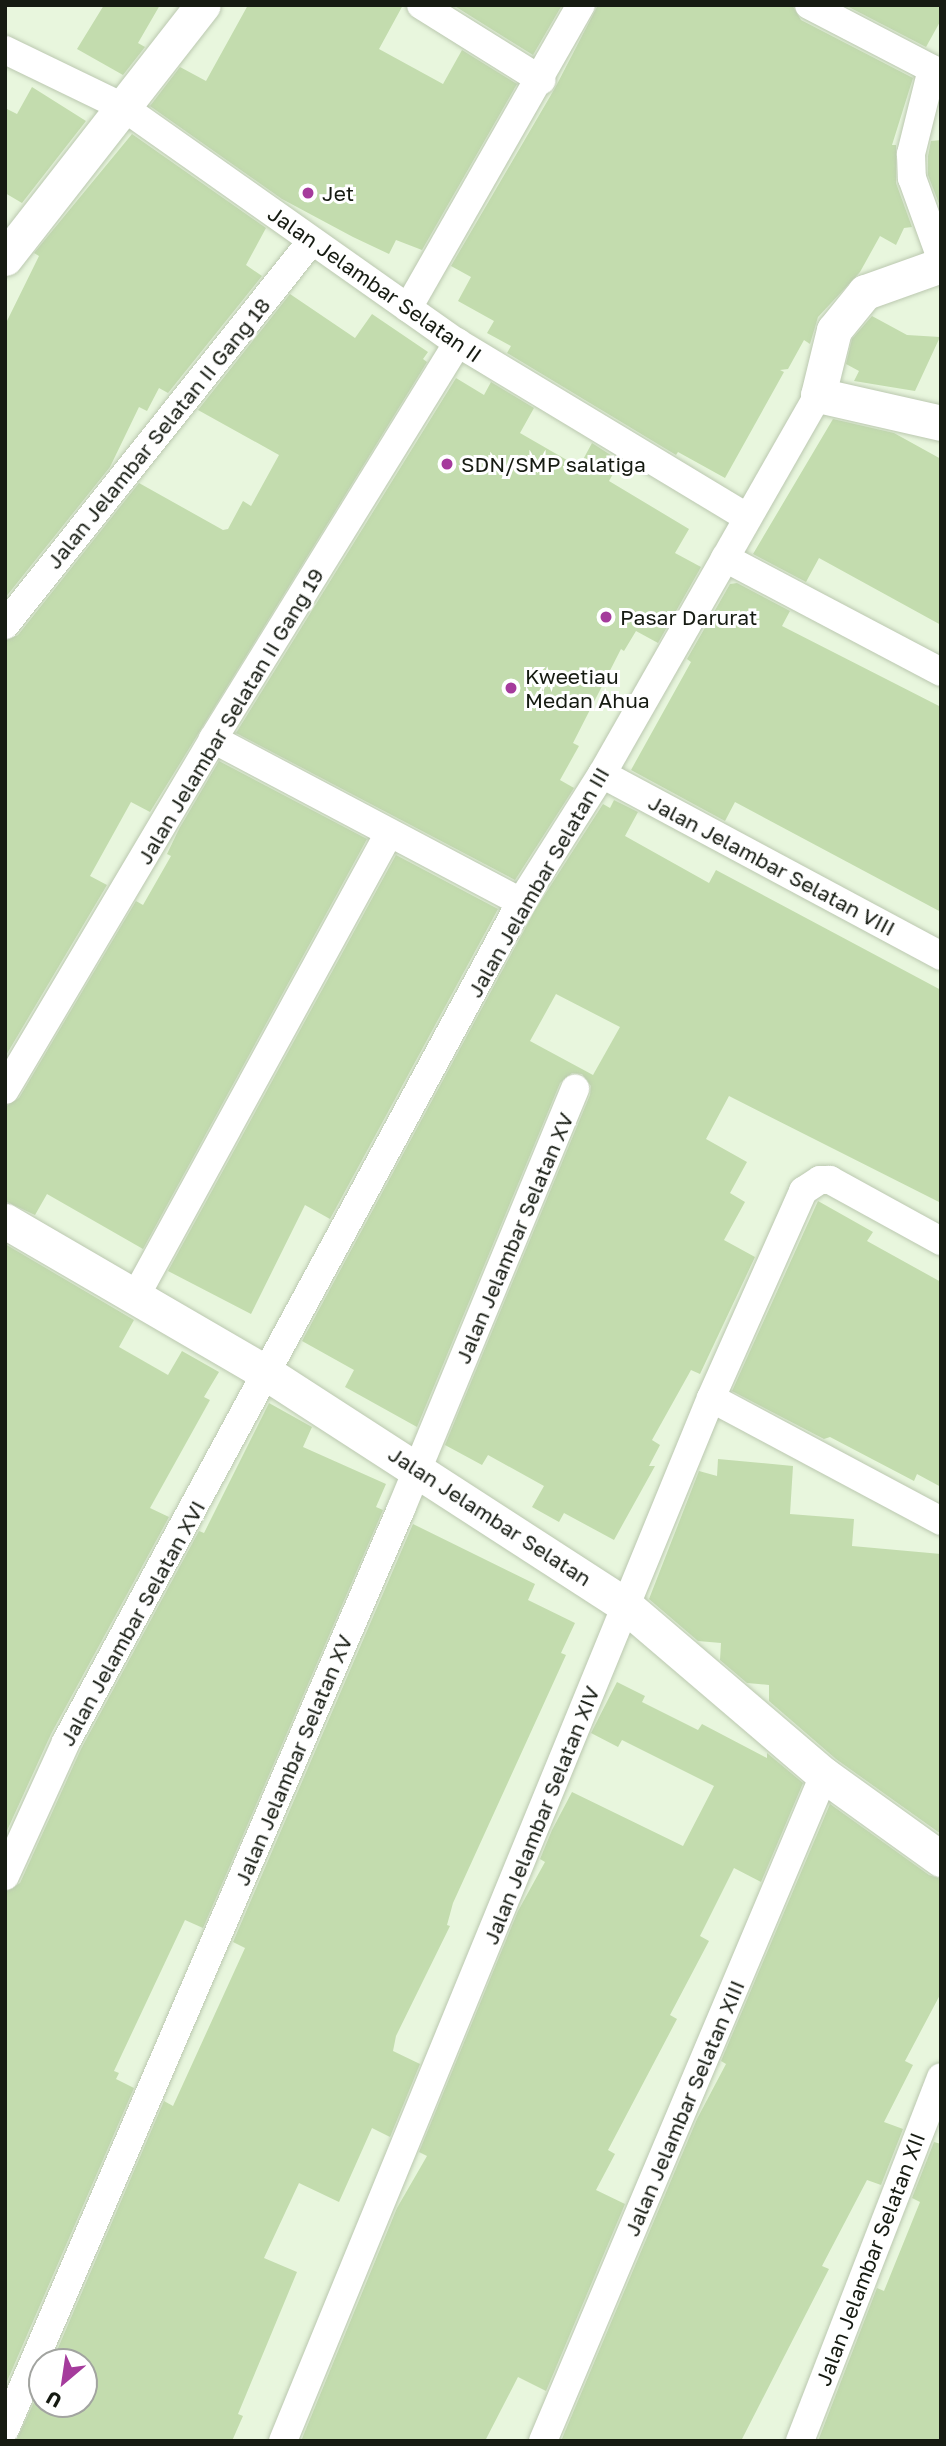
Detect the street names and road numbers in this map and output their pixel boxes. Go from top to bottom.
street label: Jalan Jelambar Selatan II [263,201,487,367]
street label: Jalan Jelambar Selatan II Gang 18 [41,293,275,573]
street label: Jalan Jelambar Selatan II Gang 19 [131,563,329,869]
street label: Jalan Jelambar Selatan III [462,762,614,1002]
street label: Jalan Jelambar Selatan VIII [644,789,900,941]
street label: Jalan Jelambar Selatan XV [450,1109,578,1367]
street label: Jalan Jelambar Selatan [384,1441,596,1591]
street label: Jalan Jelambar Selatan XVI [54,1496,210,1750]
street label: Jalan Jelambar Selatan XV [229,1631,357,1889]
street label: Jalan Jelambar Selatan XIV [478,1682,604,1948]
street label: Jalan Jelambar Selatan XIII [619,1976,749,2240]
street label: Jalan Jelambar Selatan XII [810,2129,930,2389]

